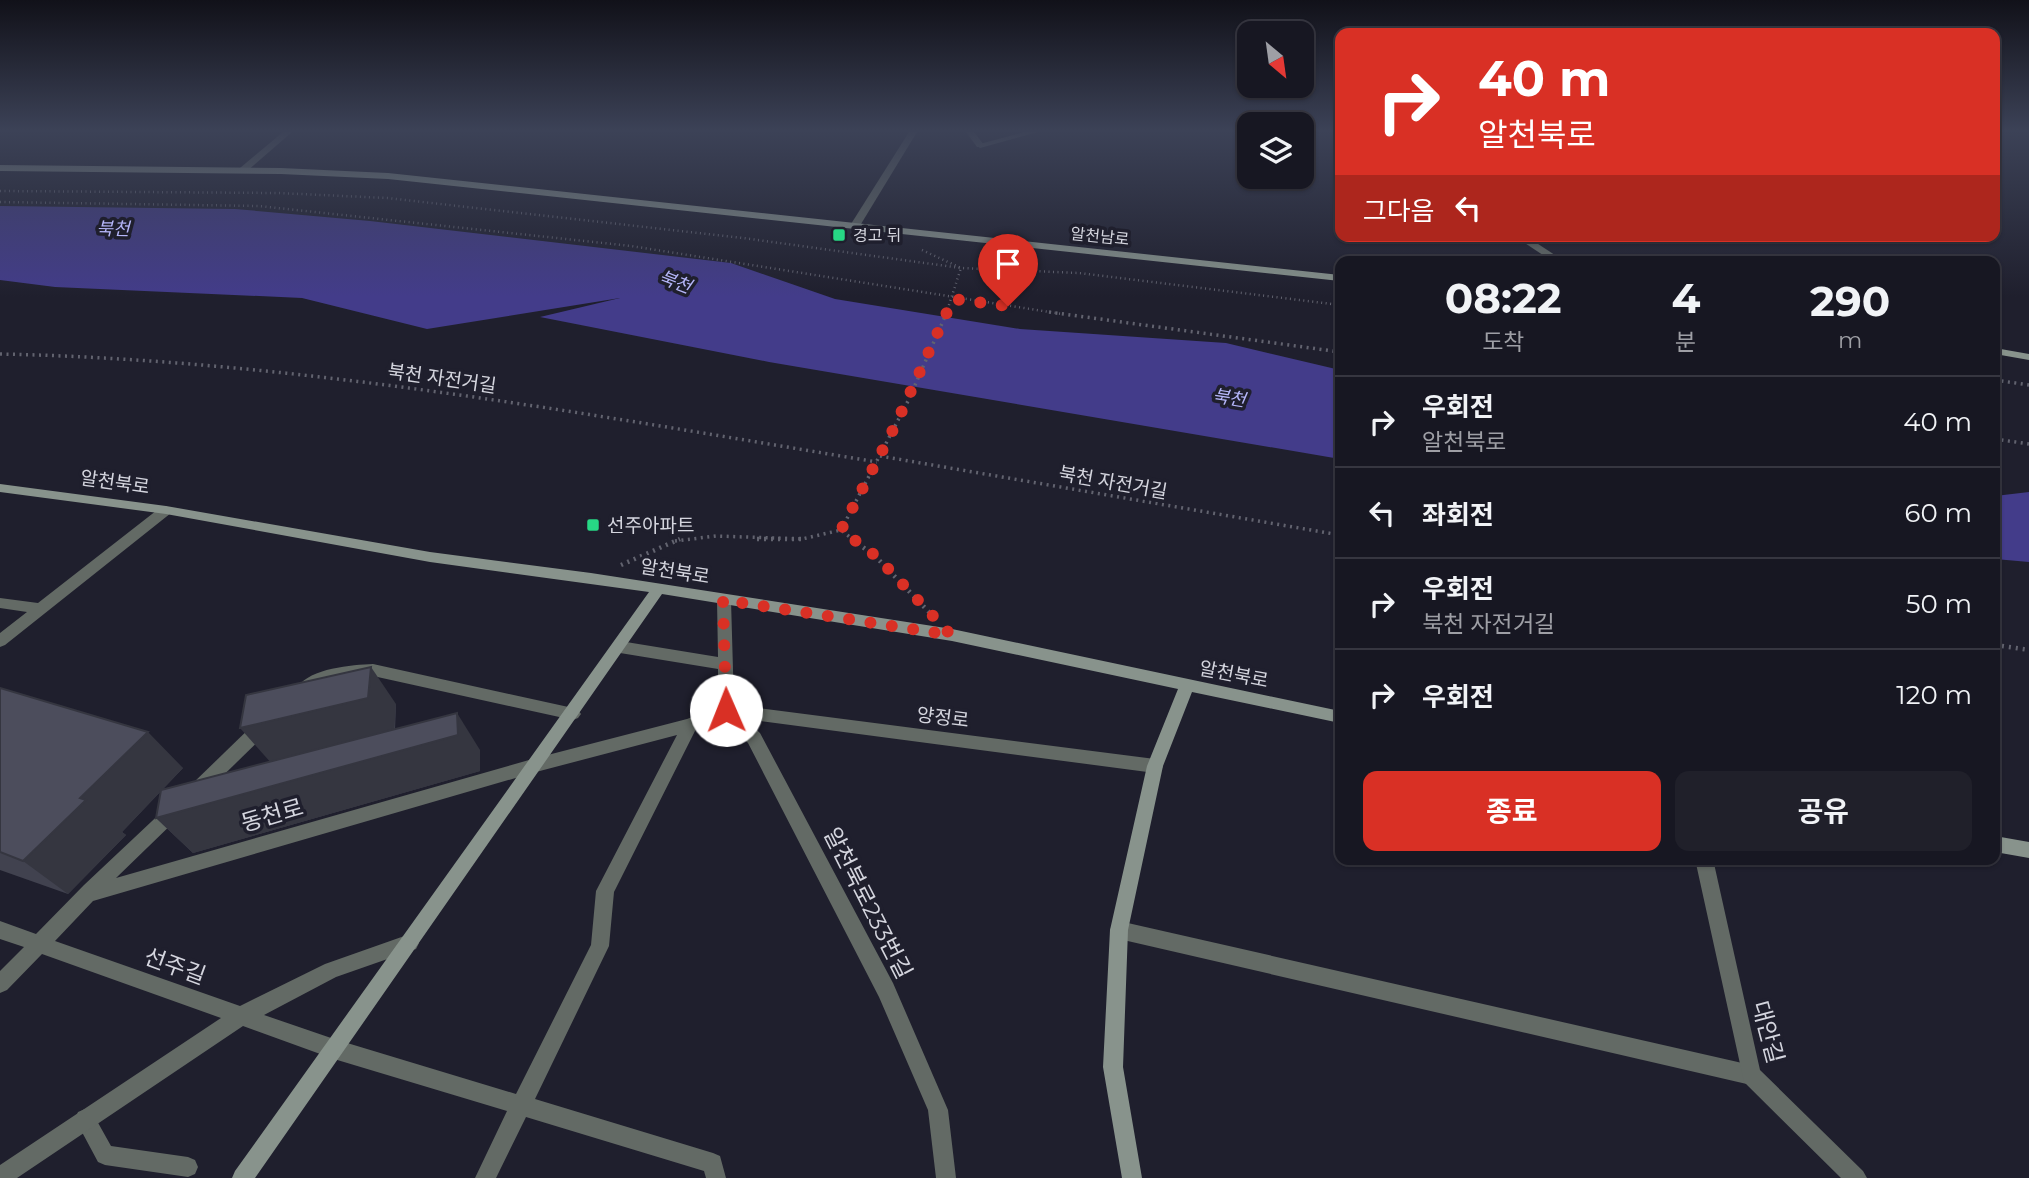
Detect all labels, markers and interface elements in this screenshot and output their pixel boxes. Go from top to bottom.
north arrow [1237,21,1314,98]
map controls [1237,21,1314,189]
text: 40 m [1478,49,1610,108]
icon: right [1363,56,1454,147]
button: layers [1237,112,1314,189]
text: 알천북로 [1478,115,1596,154]
icon: left [1449,189,1487,227]
text: 그다음 [1363,195,1435,227]
water label: 북천 [96,218,132,240]
street label: 알천남로 [1070,224,1130,249]
place label: 경고 뒤 [853,226,901,245]
marker: 경고 뒤 [831,227,847,243]
pin [978,234,1038,306]
icon: arrive [989,245,1027,283]
water label: 북천 [656,266,697,299]
text: 08:22 [1445,272,1562,324]
text: 4 [1671,272,1700,324]
text: 290 [1810,275,1890,327]
text: m [1838,326,1862,354]
text: 도착 [1482,328,1524,356]
text: 분 [1675,328,1696,356]
street label: 북천 자전거길 [386,359,498,398]
water label: 북천 [1211,385,1249,412]
text: 우회전 [1422,391,1494,423]
icon: right [1363,403,1401,441]
text: 40 m [1903,406,1972,438]
text: 알천북로 [1422,428,1507,456]
street label: 북천 자전거길 [1057,462,1169,503]
street label: 알천북로 [79,466,151,499]
icon: left [1363,494,1401,532]
text: 60 m [1905,497,1972,529]
text: 좌회전 [1422,499,1494,531]
place label: 선주아파트 [607,514,694,537]
marker: 선주아파트 [585,517,601,533]
street label: 알천북로 [639,555,711,588]
text: 우회전 [1422,573,1494,605]
icon: right [1363,585,1401,623]
text: 50 m [1906,588,1972,620]
text: 북천 자전거길 [1422,610,1555,638]
street label: 알천북로 [1197,657,1270,692]
position arrow [689,673,763,747]
icon: right [1363,676,1401,714]
text: 120 m [1896,679,1972,711]
text: 우회전 [1422,681,1494,713]
street label: 양정로 [916,703,970,732]
button: 종료 [1363,771,1661,851]
button: 공유 [1675,771,1972,851]
street label: 동천로 [238,793,306,837]
street label: 알천북로233번길 [818,823,918,983]
street label: 선주길 [140,942,210,990]
street label: 대안길 [1746,998,1790,1066]

